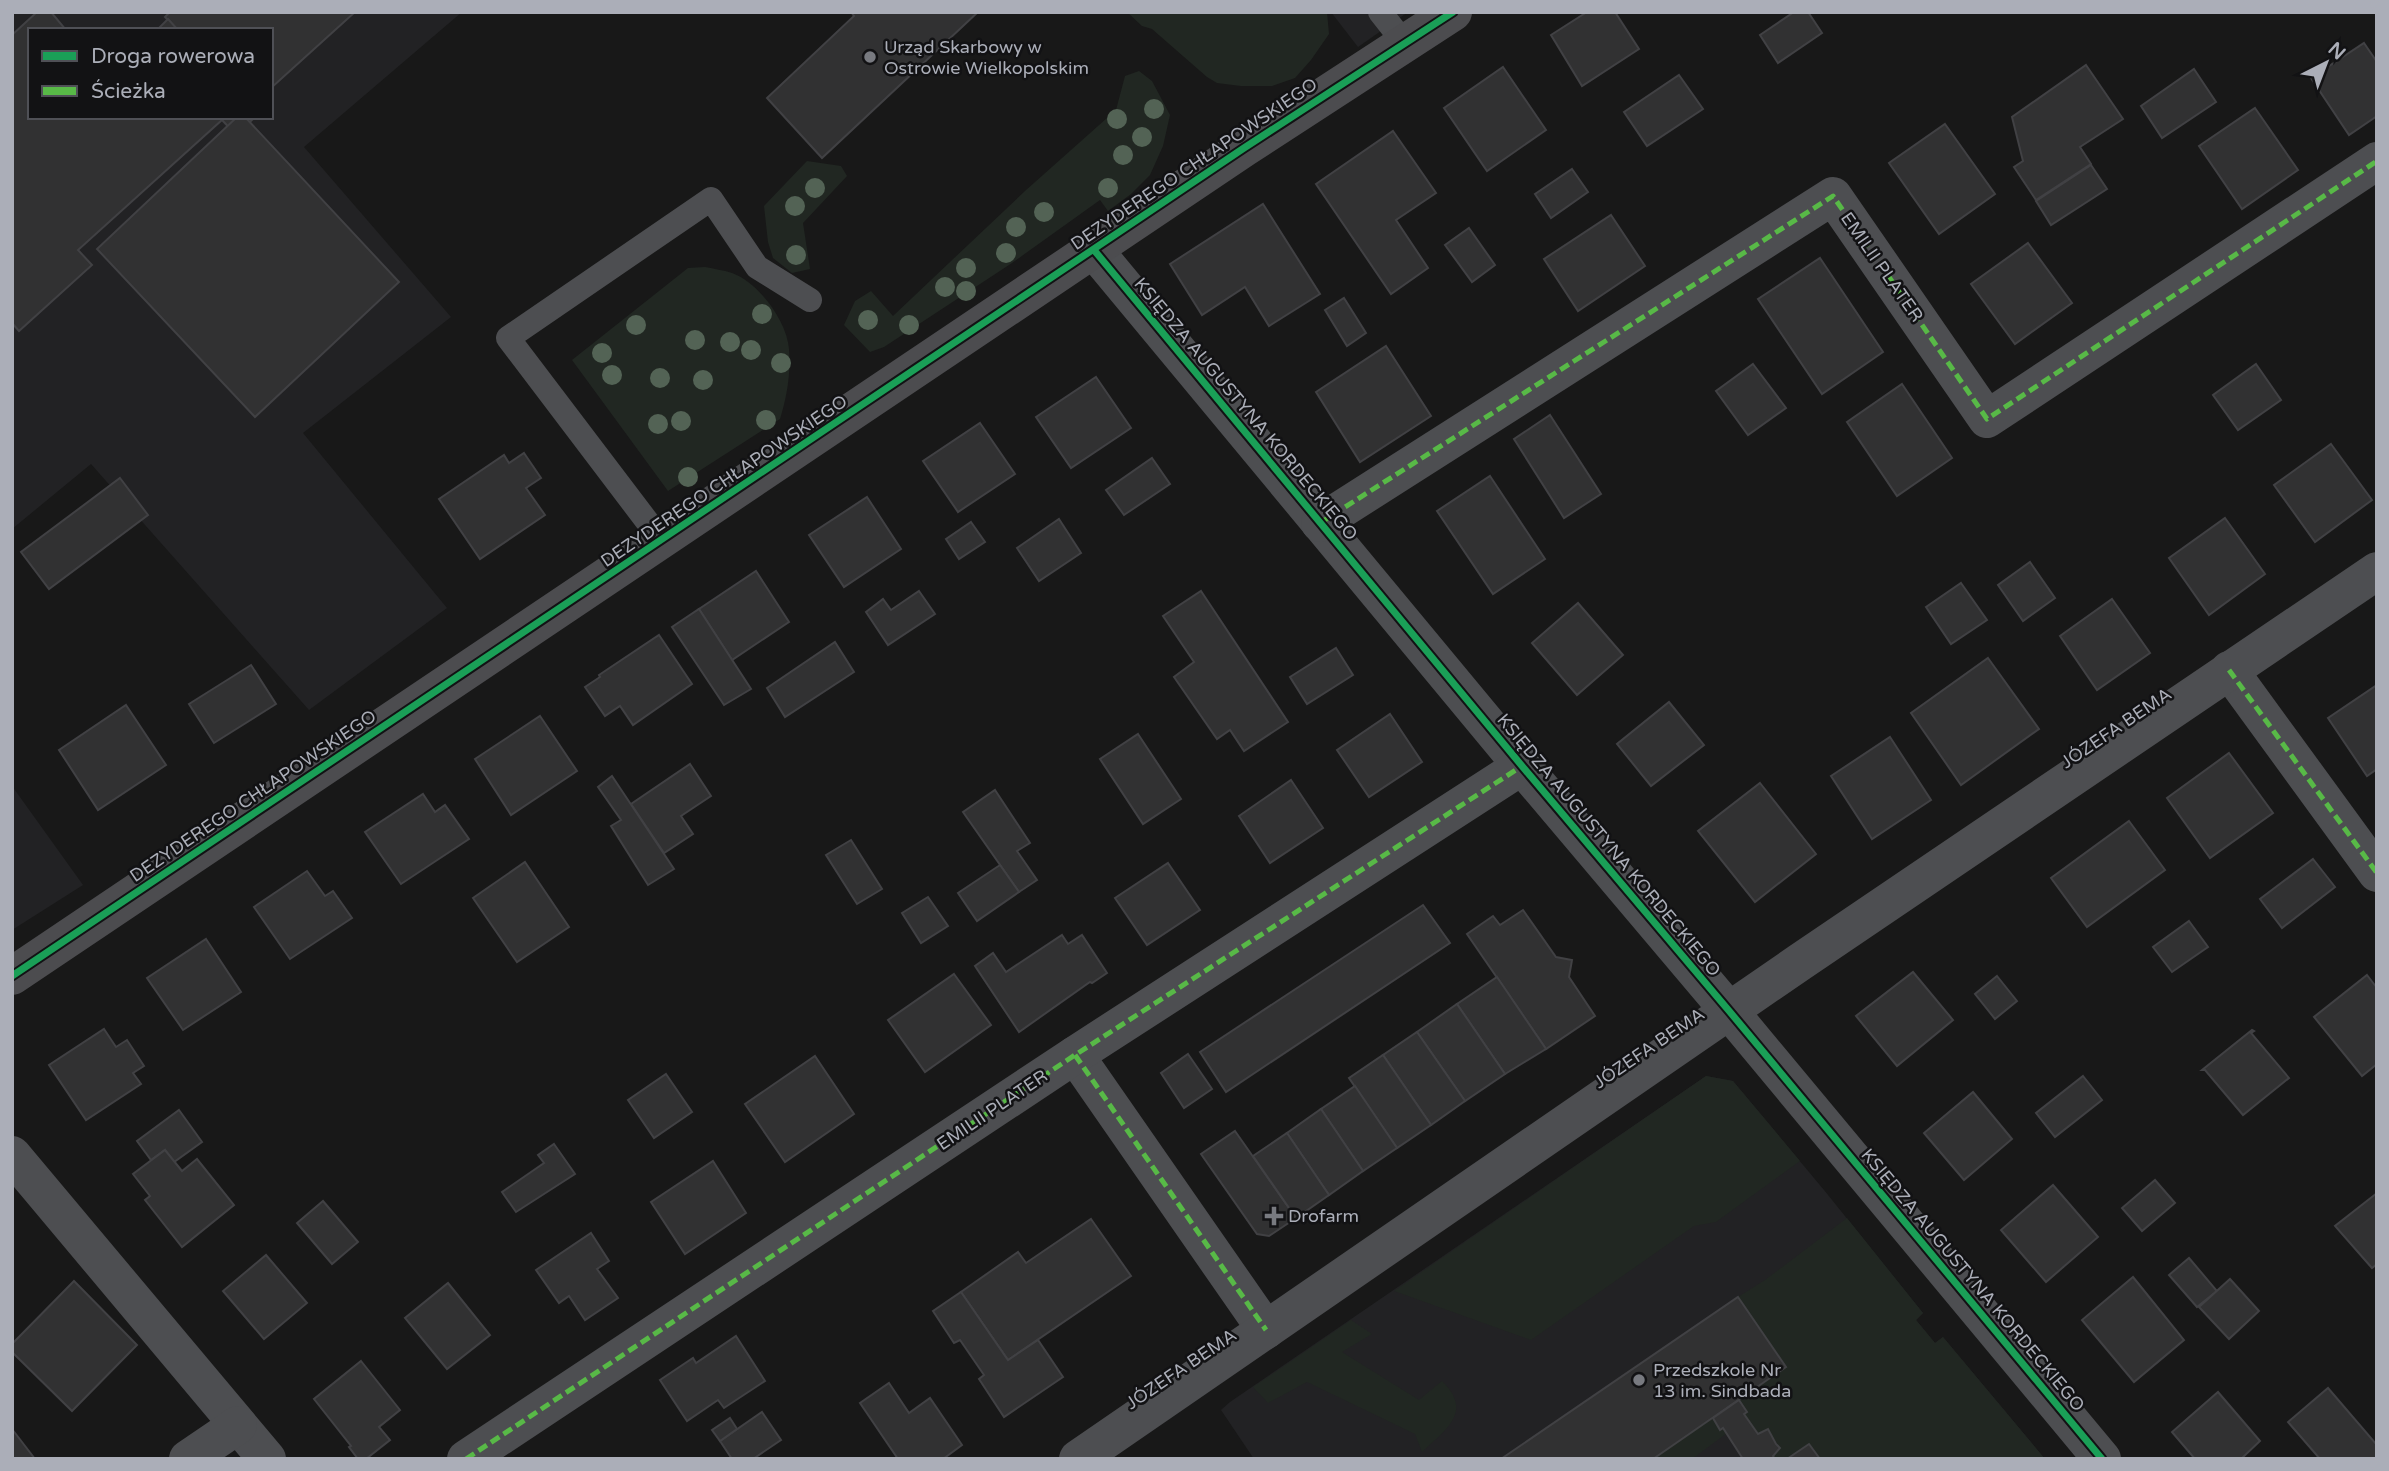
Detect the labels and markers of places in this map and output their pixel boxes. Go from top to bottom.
place label: Urząd Skarbowy w Ostrowie Wielkopolskim [884,36,1089,79]
marker: Urząd Skarbowy w Ostrowie Wielkopolskim [862,49,878,65]
place label: Drofarm [1288,1205,1359,1227]
marker: Drofarm [1266,1208,1282,1224]
place label: Przedszkole Nr 13 im. Sindbada [1653,1359,1791,1402]
marker: Przedszkole Nr 13 im. Sindbada [1631,1372,1647,1388]

